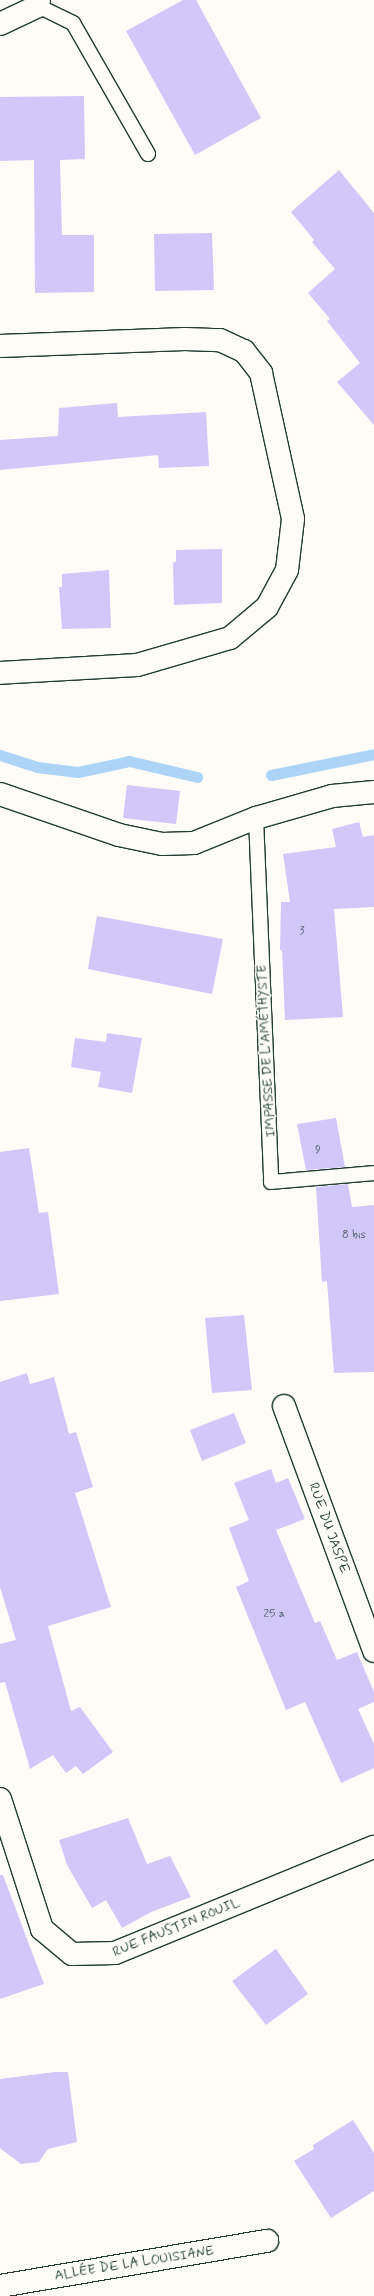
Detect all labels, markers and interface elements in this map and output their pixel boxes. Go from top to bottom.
house number: 3 [299,925,305,939]
street label: IMPASSE DE L'AMÉTHYSTE [253,964,279,1138]
house number: 9 [315,1144,321,1158]
house number: 8 bis [342,1229,366,1243]
street label: RUE DU JASPE [305,1480,353,1576]
house number: 25 a [263,1608,285,1622]
street label: RUE FAUSTIN ROUIL [113,1895,239,1959]
street label: ALLÉE DE LA LOUISIANE [53,2242,215,2284]

